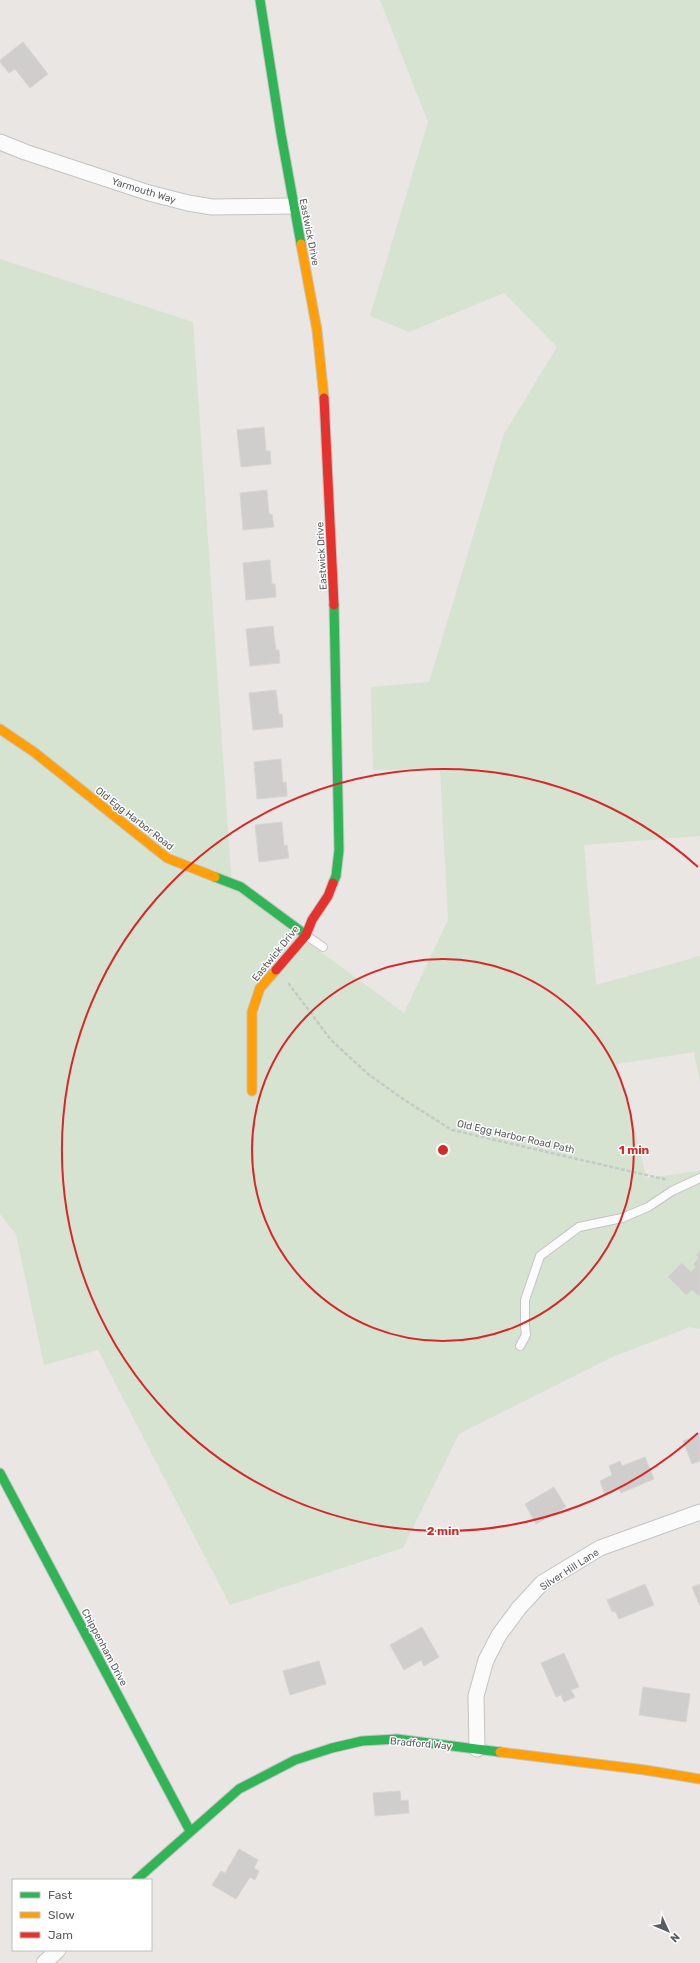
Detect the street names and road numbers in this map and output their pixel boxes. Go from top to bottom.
street label: Yarmouth Way [110,176,178,207]
street label: Eastwick Drive [297,198,321,267]
street label: Eastwick Drive [314,521,330,590]
street label: Old Egg Harbor Road [93,785,176,853]
street label: Eastwick Drive [250,923,302,984]
street label: Old Egg Harbor Road Path [456,1118,576,1156]
street label: Silver Hill Lane [538,1546,602,1593]
street label: Chippenham Drive [79,1607,130,1689]
street label: Bradford Way [390,1735,453,1753]

